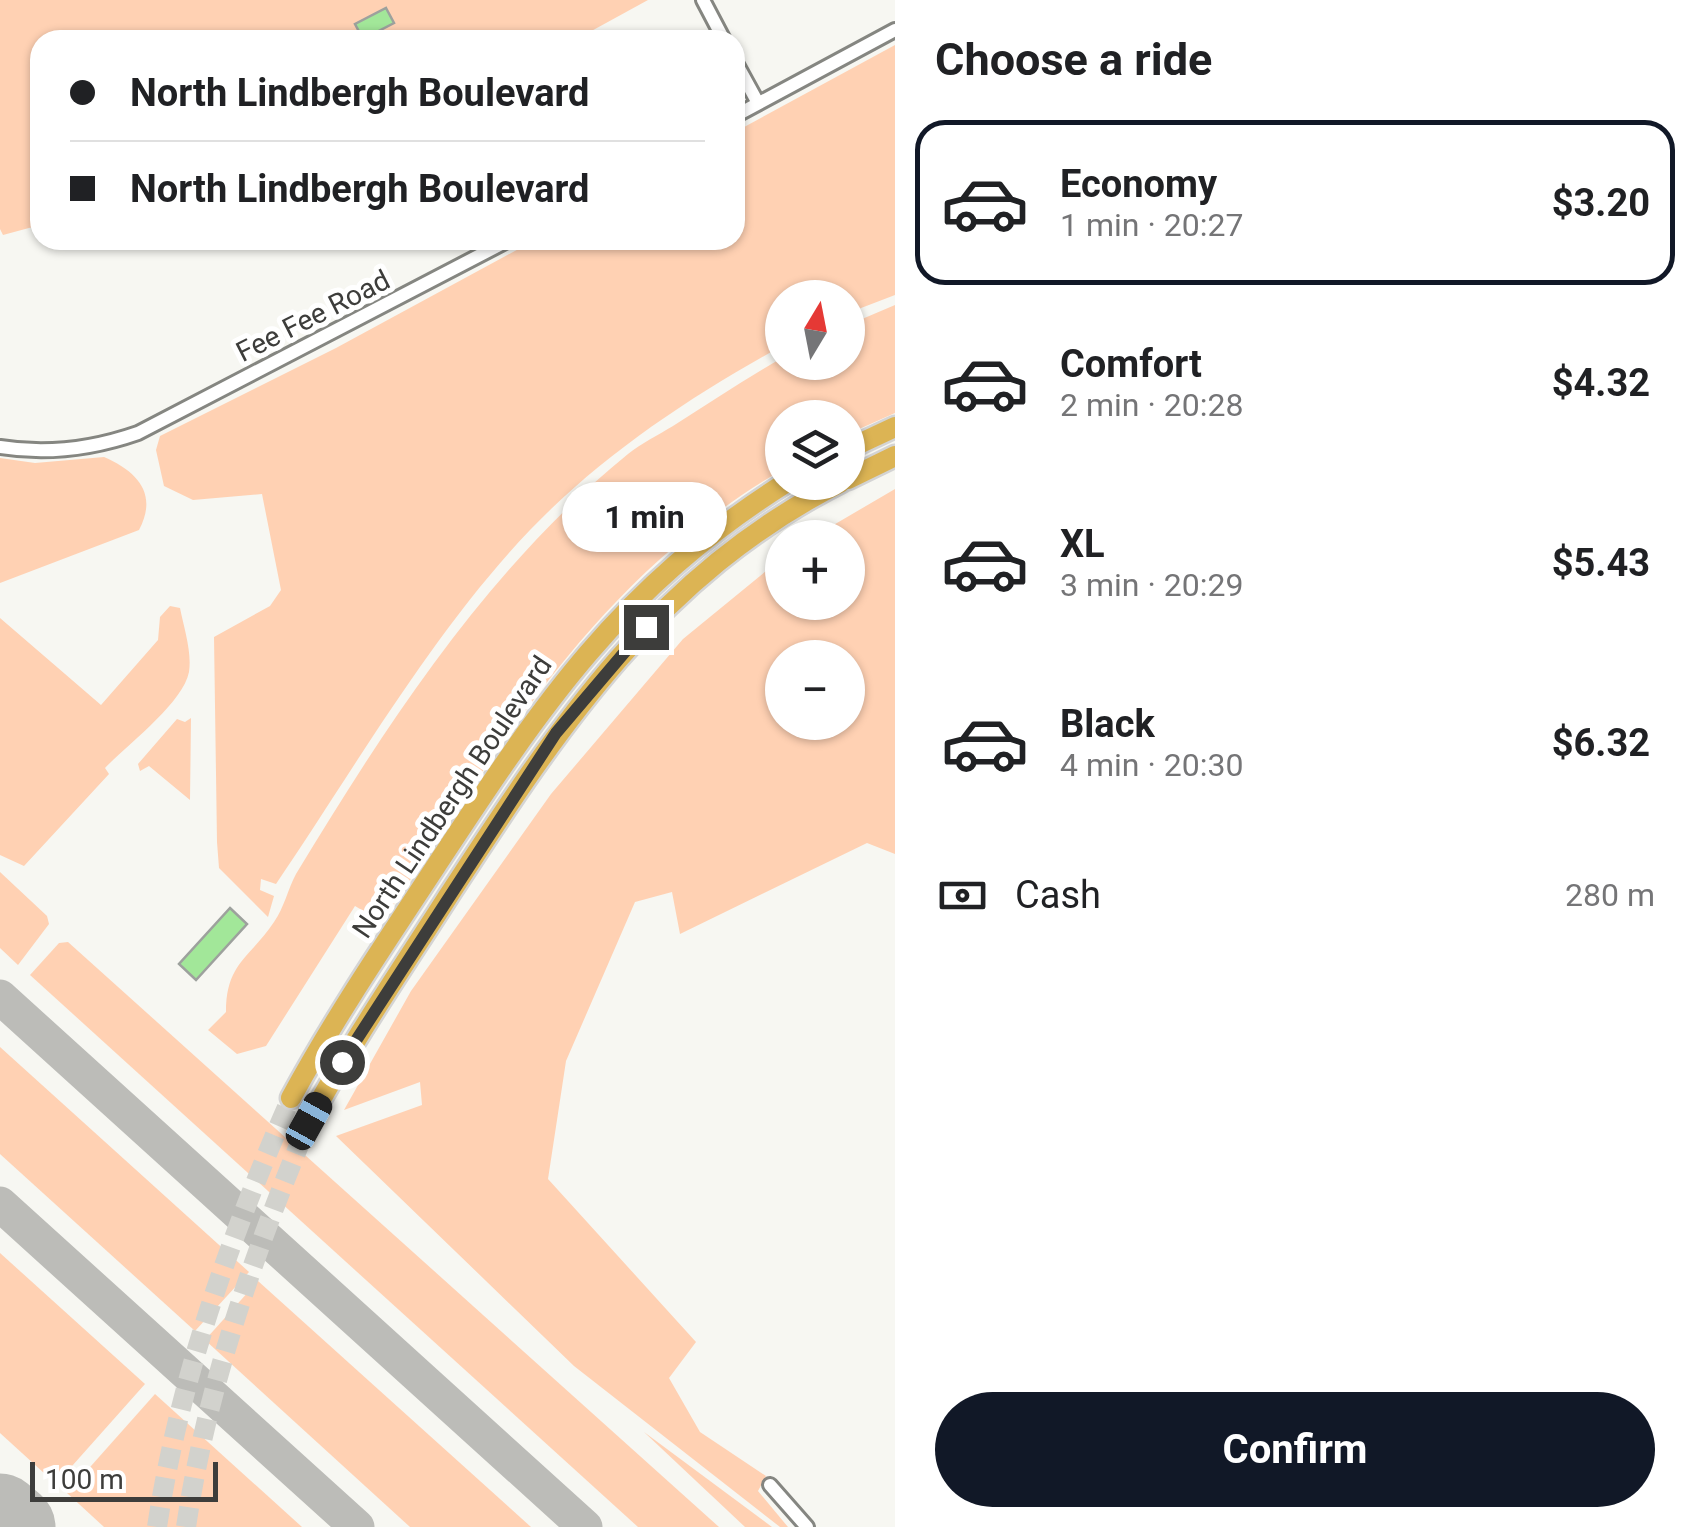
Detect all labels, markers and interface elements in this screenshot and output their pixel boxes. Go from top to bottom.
text: Choose a ride [935,33,1212,86]
text: North Lindbergh Boulevard [130,71,589,115]
icon: car [940,158,1030,248]
text: Economy [1060,162,1217,206]
text: North Lindbergh Boulevard [130,167,589,211]
text: $3.20 [1552,181,1650,225]
text: 1 min · 20:27 [1060,206,1243,244]
street label: Fee Fee Road [231,263,395,369]
north arrow [765,280,865,380]
map controls [765,280,865,740]
icon: car [940,338,1030,428]
text: Comfort [1060,342,1202,386]
text: $4.32 [1552,361,1650,405]
text: 2 min · 20:28 [1060,386,1243,424]
button: layers [765,400,865,500]
callout: 1 min [564,482,728,552]
text: 1 min [604,498,685,536]
icon: car [940,518,1030,608]
button: + [765,520,865,620]
text: XL [1060,522,1105,566]
text: $5.43 [1552,541,1650,585]
text: 3 min · 20:29 [1060,566,1243,604]
route end [624,605,669,650]
button: − [765,640,865,740]
street label: North Lindbergh Boulevard [345,650,559,944]
icon: car [940,698,1030,788]
text: Black [1060,702,1155,746]
text: $6.32 [1552,721,1650,765]
text: 4 min · 20:30 [1060,746,1243,784]
icon: cash [935,868,990,923]
text: Cash [1015,873,1101,917]
text: 280 m [1565,876,1655,914]
route start [320,1040,365,1085]
car [281,1087,337,1155]
button: Confirm [935,1392,1655,1507]
scale bar [30,1457,218,1502]
text: 100 m [45,1463,124,1496]

